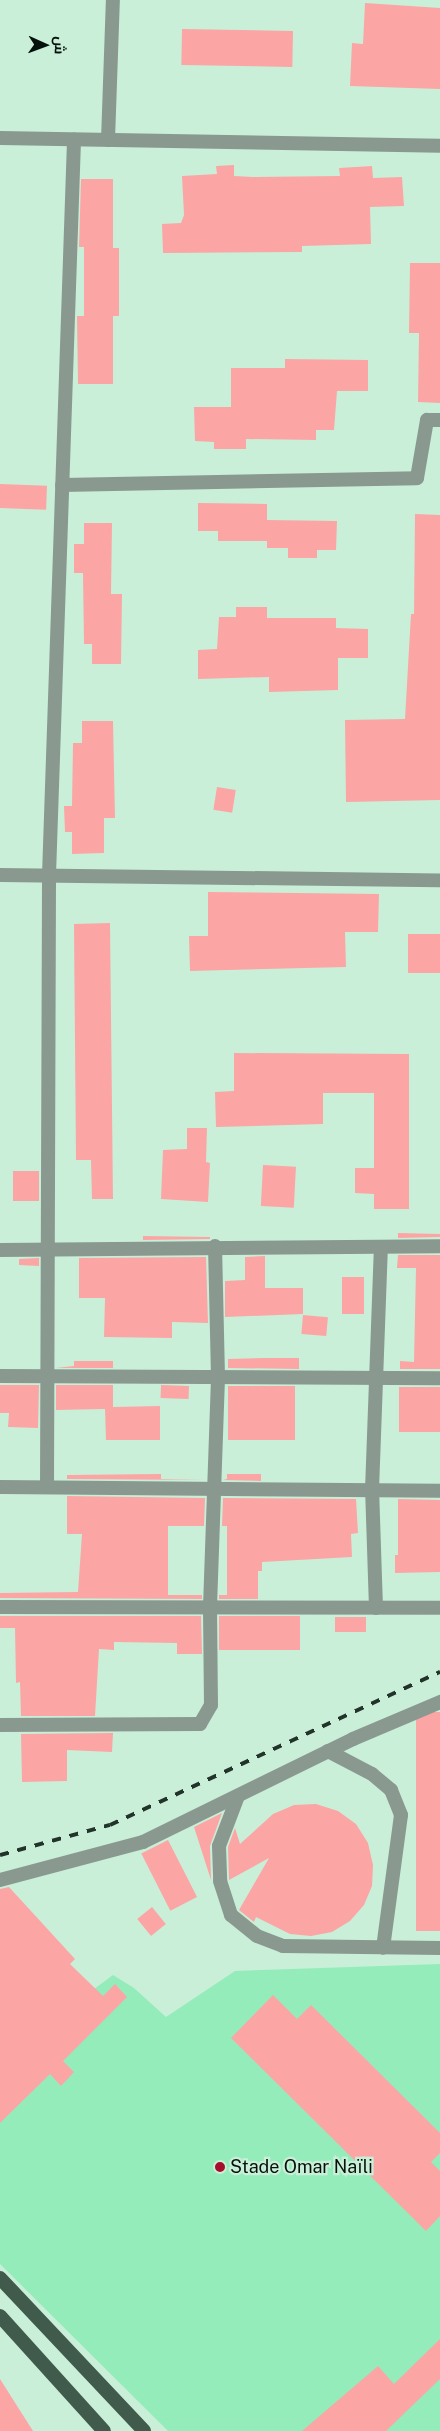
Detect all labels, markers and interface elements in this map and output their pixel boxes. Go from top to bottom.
north arrow [20,20,70,70]
text: ش [52,36,68,55]
place label: Stade Omar Naïli [230,2156,373,2178]
marker: Stade Omar Naïli [214,2161,226,2173]

